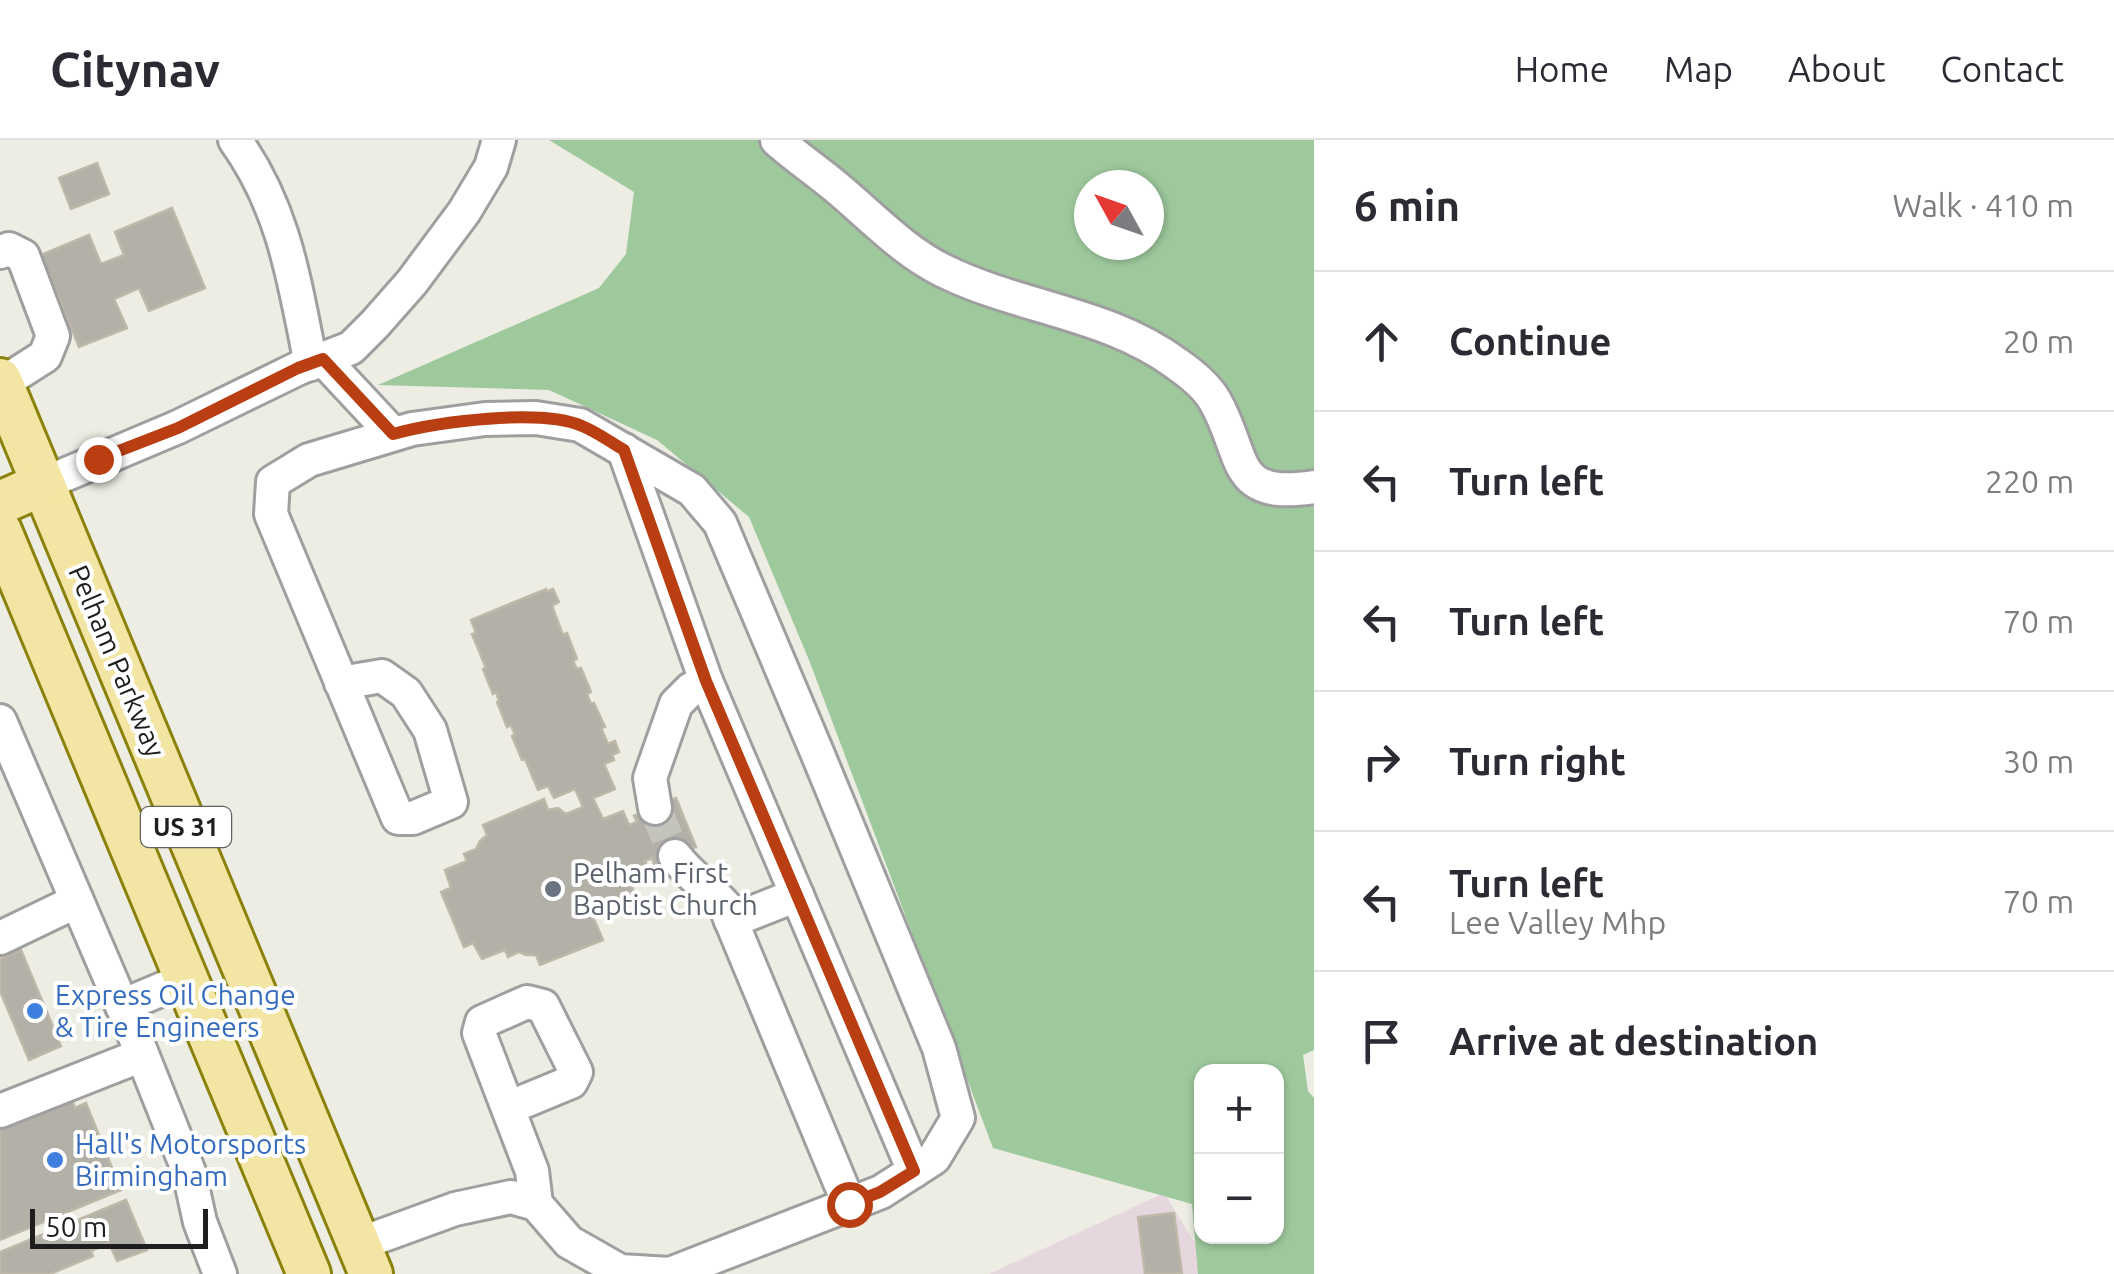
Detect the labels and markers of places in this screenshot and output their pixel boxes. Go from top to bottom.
place label: Pelham First Baptist Church [573,857,758,920]
marker: Pelham First Baptist Church [542,878,564,900]
place label: Express Oil Change & Tire Engineers [55,979,296,1042]
marker: Express Oil Change & Tire Engineers [24,1000,46,1022]
place label: Hall's Motorsports Birmingham [75,1128,306,1191]
marker: Hall's Motorsports Birmingham [44,1149,66,1171]

